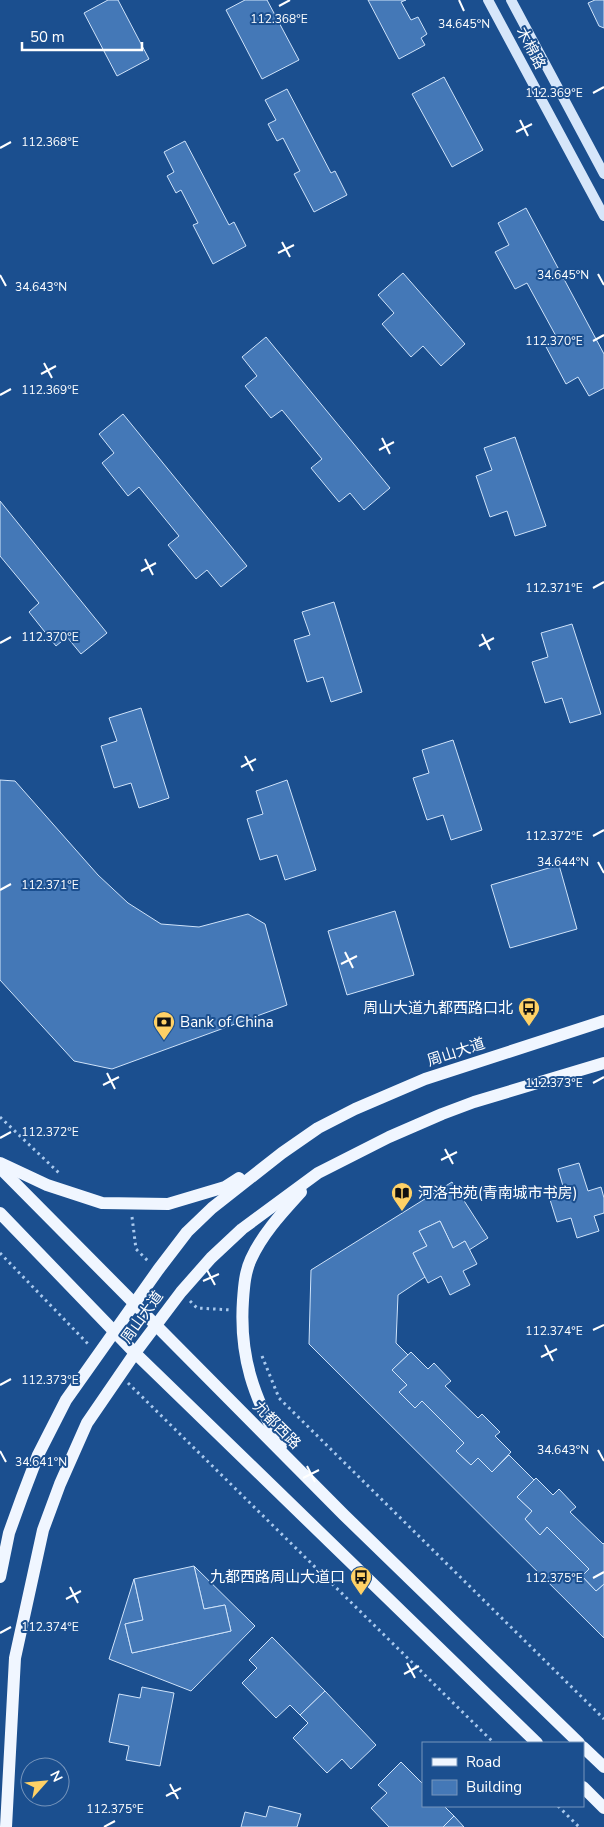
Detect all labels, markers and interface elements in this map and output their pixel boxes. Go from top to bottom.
text: 112.368°E [250,11,308,27]
text: 34.645°N [438,16,490,32]
scale bar [22,20,142,52]
street label: 木棉路 [512,23,550,73]
text: 50 m [30,27,65,47]
text: 112.369°E [525,85,583,101]
text: 112.368°E [21,134,79,150]
text: 34.645°N [537,267,589,283]
text: 34.643°N [15,279,67,295]
text: 112.370°E [525,333,583,349]
text: 112.369°E [21,382,79,398]
text: 112.371°E [525,580,583,596]
text: 112.370°E [21,629,79,645]
text: 112.372°E [525,828,583,844]
text: 34.644°N [537,854,589,870]
text: 112.371°E [21,877,79,893]
bus stop icon: 周山大道九都西路口北 [517,996,541,1027]
place label: 周山大道九都西路口北 [363,998,513,1018]
bank icon: Bank of China [152,1010,176,1041]
place label: Bank of China [180,1012,274,1032]
street label: 周山大道 [424,1033,488,1071]
text: 112.373°E [525,1075,583,1091]
text: 112.372°E [21,1124,79,1140]
library icon: 河洛书苑(青南城市书房) [390,1181,414,1212]
place label: 河洛书苑(青南城市书房) [418,1183,578,1203]
street label: 周山大道 [116,1287,168,1347]
text: 112.374°E [525,1323,583,1339]
text: 112.373°E [21,1372,79,1388]
street label: 九都西路 [249,1397,305,1453]
text: 34.643°N [537,1442,589,1458]
text: 34.641°N [15,1454,67,1470]
bus stop icon: 九都西路周山大道口 [349,1565,373,1596]
place label: 九都西路周山大道口 [210,1567,345,1587]
text: 112.375°E [525,1570,583,1586]
text: 112.374°E [21,1619,79,1635]
legend [422,1742,584,1807]
text: Road [466,1752,501,1772]
north arrow [20,1757,70,1807]
text: N [45,1767,67,1785]
text: Building [466,1777,522,1797]
text: 112.375°E [86,1801,144,1817]

